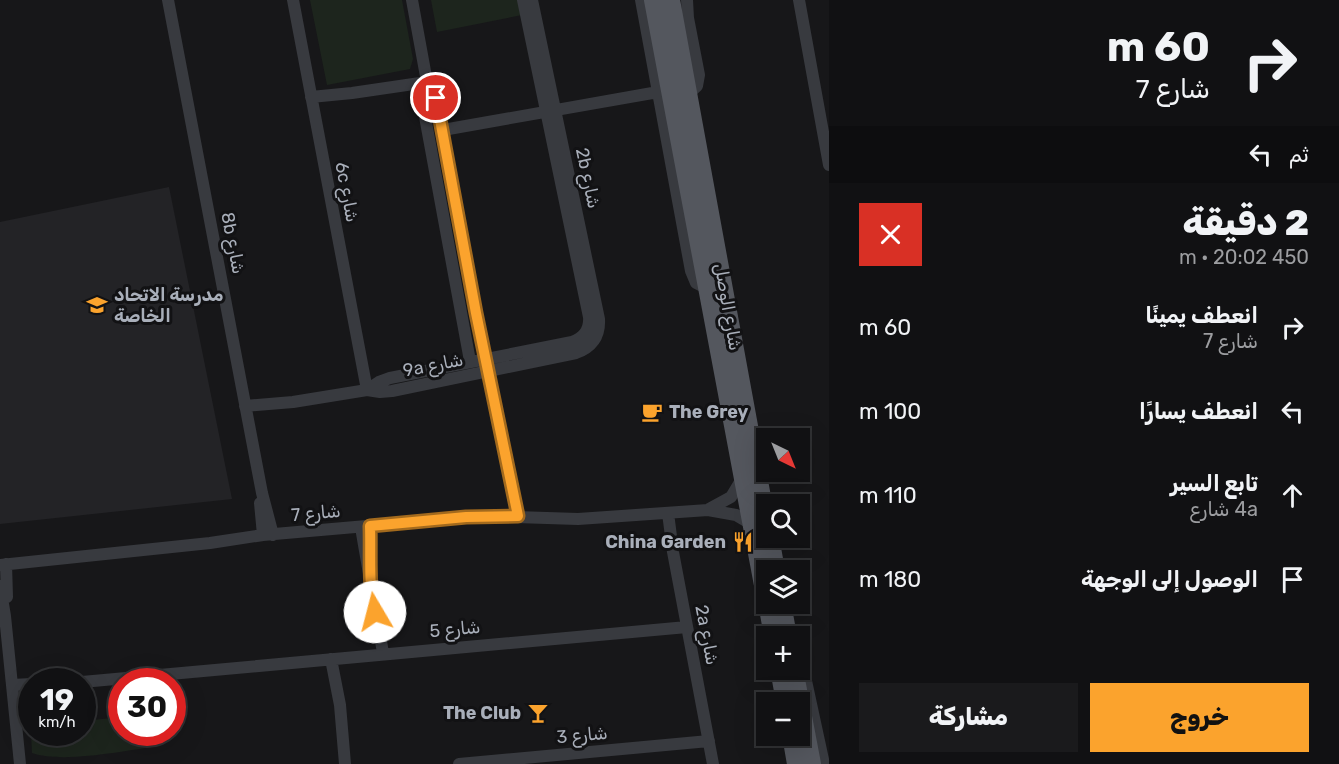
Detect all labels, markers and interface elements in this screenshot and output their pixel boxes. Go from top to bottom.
text: 60 m [1107,22,1210,72]
icon: right [1231,24,1309,102]
pin [410,72,461,123]
text: شارع 7 [1136,73,1210,105]
icon: arrive [419,81,452,114]
icon: left [1244,138,1277,171]
text: ثم [1289,141,1309,168]
street label: 2b شارع [570,146,605,211]
street label: 6c شارع [329,160,364,224]
text: 2 دقيقة [1183,201,1309,244]
button: close [859,203,922,266]
street label: 8b شارع [215,210,250,276]
text: 450 m · 20:02 [1179,245,1309,269]
street label: شارع الوصل [709,262,747,353]
place label: مدرسة الاتحاد الخاصة [114,284,223,327]
school or university icon: مدرسة الاتحاد الخاصة [85,293,109,317]
text: انعطف يمينًا [1145,302,1258,329]
icon: right [1276,311,1309,344]
text: 60 m [859,314,911,341]
text: شارع 7 [1203,329,1258,353]
street label: 9a شارع [401,348,465,383]
icon: left [1276,395,1309,428]
text: 100 m [859,398,921,425]
text: انعطف يسارًا [1139,398,1258,425]
cafe icon: The Grey [640,400,664,424]
place label: The Grey [669,401,749,423]
north arrow [756,428,810,482]
map controls [756,428,810,746]
text: تابع السير [1170,470,1258,497]
icon: ahead [1276,479,1309,512]
text: 110 m [859,482,917,509]
button: search [756,494,810,548]
text: 4a شارع [1190,497,1258,521]
street label: شارع 7 [290,500,342,527]
restaurant icon: China Garden [731,530,755,554]
place label: China Garden [605,531,726,553]
button: layers [756,560,810,614]
icon: arrive [1276,563,1309,596]
text: 180 m [859,566,921,593]
text: الوصول إلى الوجهة [1081,566,1258,593]
position arrow [343,580,407,644]
street label: 2a شارع [689,603,724,667]
street label: شارع 5 [429,616,481,643]
button: + [756,626,810,680]
speed limit sign: 30 [108,668,186,746]
text: 19 [40,682,74,718]
button: مشاركة [859,683,1078,752]
button: خروج [1090,683,1309,752]
button: − [756,692,810,746]
bar icon: The Club [526,701,550,725]
place label: The Club [443,702,521,724]
text: km/h [38,713,76,731]
street label: شارع 3 [556,722,609,749]

